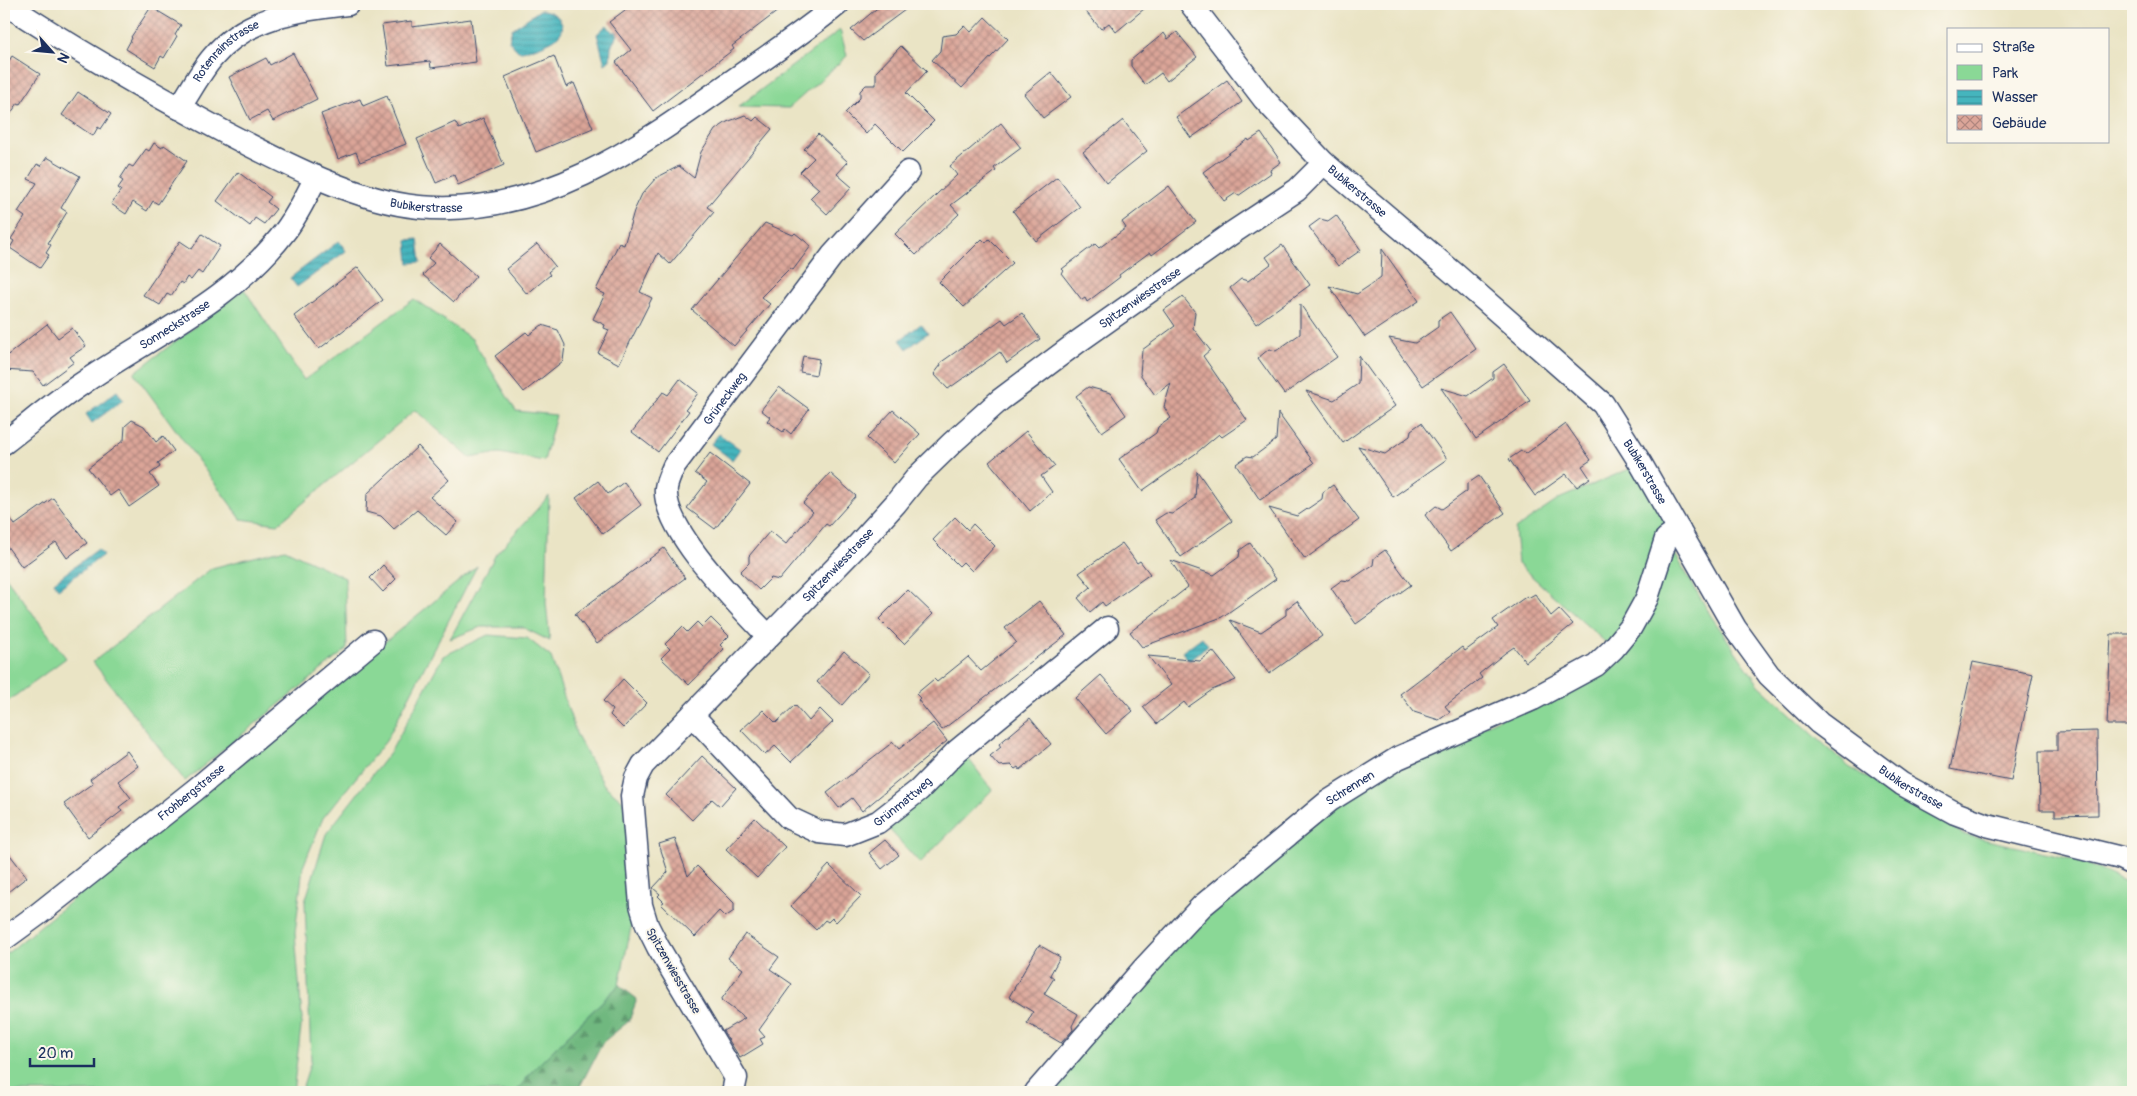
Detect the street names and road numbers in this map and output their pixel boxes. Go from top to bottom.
street label: Rotenrainstrasse [190,17,261,85]
street label: Bubikerstrasse [1324,162,1390,220]
street label: Bubikerstrasse [388,195,463,216]
street label: Spitzenwiesstrasse [1096,264,1184,332]
street label: Sonneckstrasse [137,296,213,353]
street label: Grüneckweg [700,369,749,428]
street label: Bubikerstrasse [1620,437,1670,507]
street label: Spitzenwiesstrasse [799,525,877,605]
street label: Frohbergstrasse [155,761,228,824]
street label: Bubikerstrasse [1876,762,1946,813]
street label: Schrennen [1323,767,1377,809]
street label: Grünmattweg [870,774,935,830]
street label: Spitzenwiesstrasse [642,925,704,1017]

